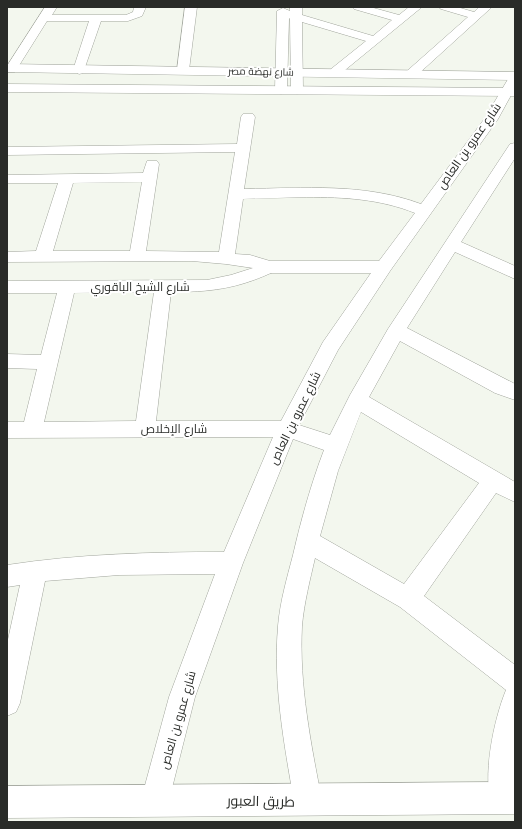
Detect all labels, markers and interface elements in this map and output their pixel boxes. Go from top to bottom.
street label: شارع نهضة مصر [227,65,294,79]
street label: شارع عمرو بن العاص [434,100,505,192]
street label: شارع الشيخ الباقوري [90,280,190,297]
street label: شارع عمرو بن العاص [266,369,324,467]
street label: شارع الإخلاص [141,422,207,437]
street label: شارع عمرو بن العاص [157,669,200,771]
street label: طريق العبور [226,792,295,811]

